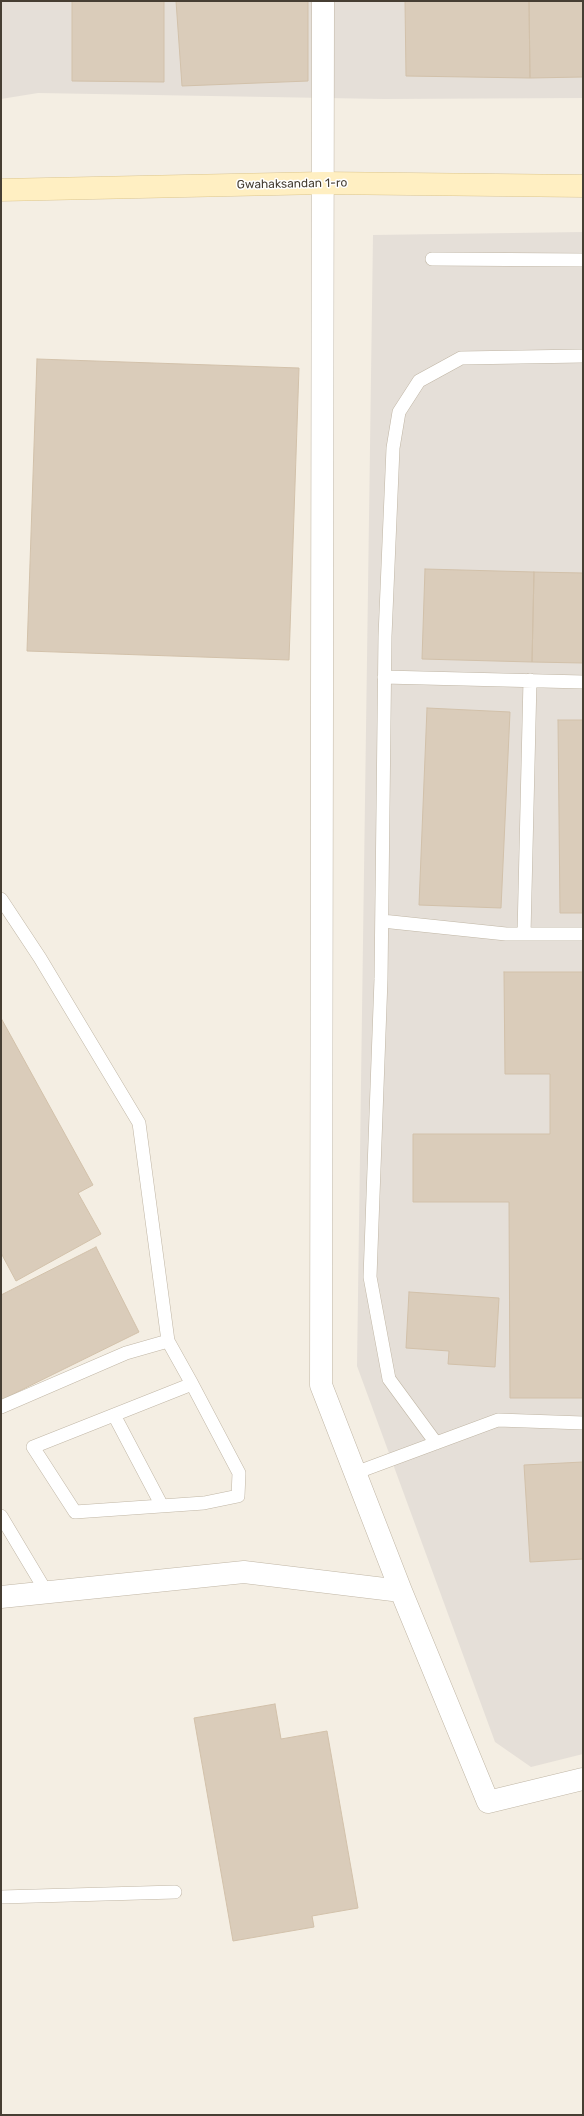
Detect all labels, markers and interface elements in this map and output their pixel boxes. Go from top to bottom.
street label: Gwahaksandan 1-ro [237,176,347,192]

